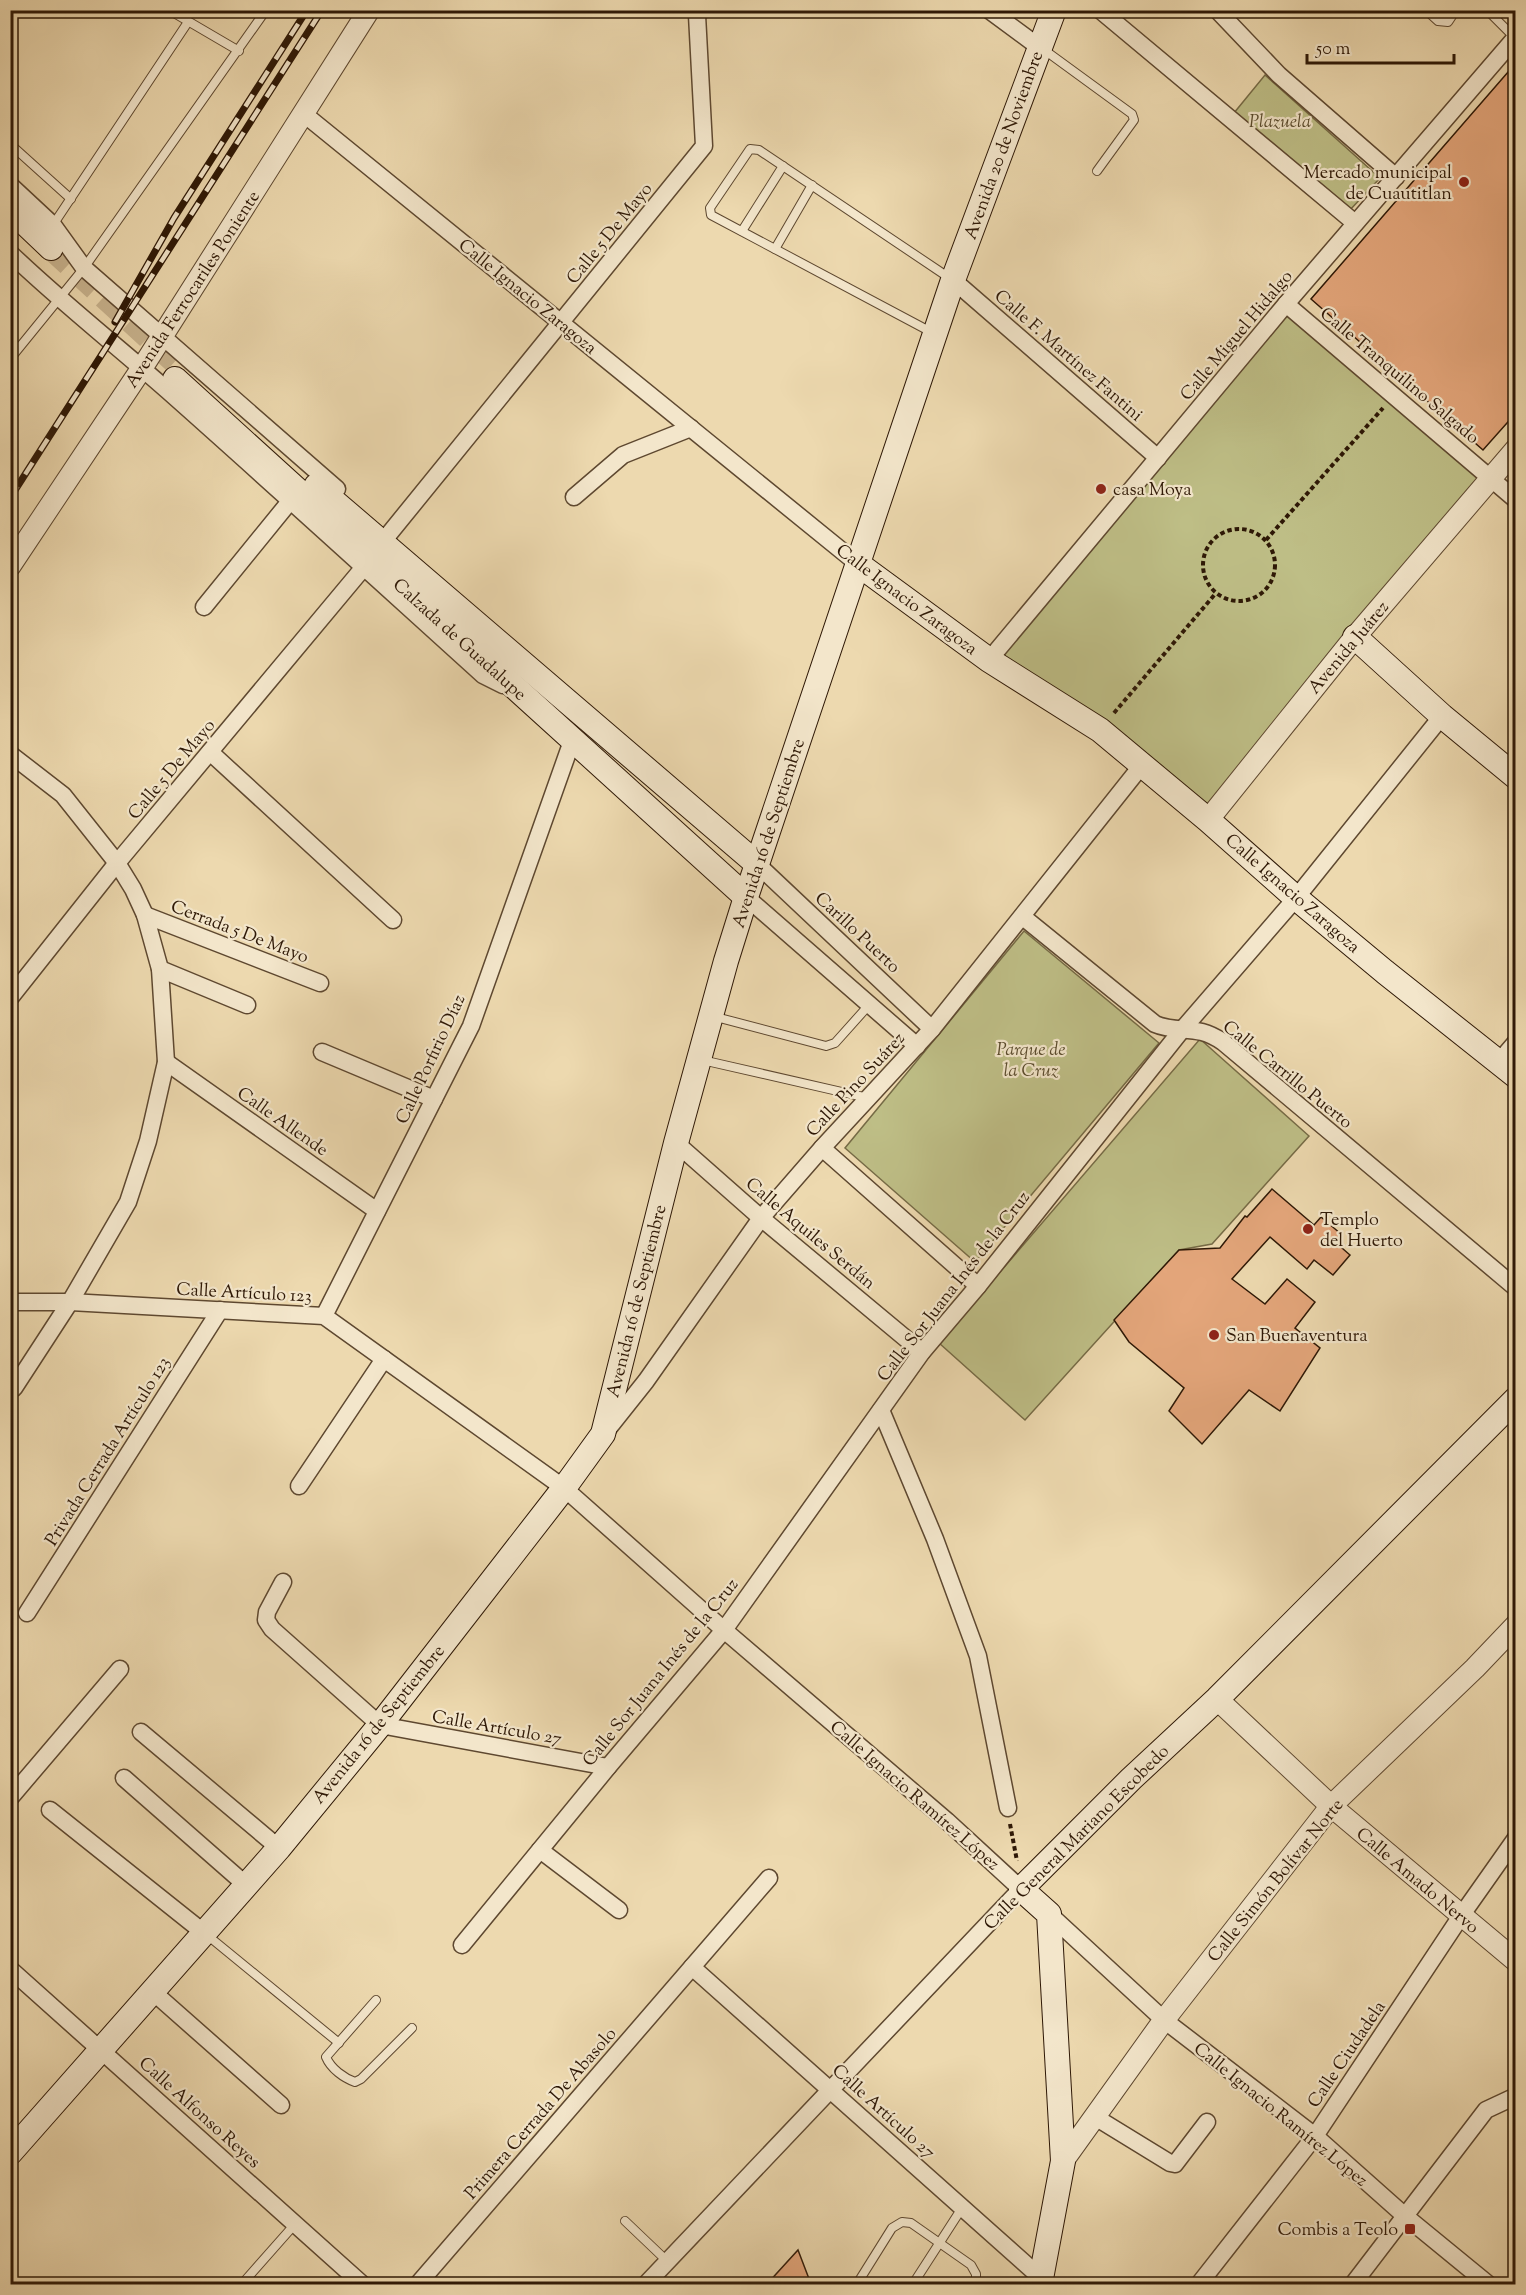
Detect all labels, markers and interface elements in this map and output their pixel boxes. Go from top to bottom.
scale bar [1307,27,1454,65]
text: 50 m [1315,37,1351,63]
street label: Avenida 20 de Noviembre [959,48,1051,244]
park label: Plazuela [1249,110,1311,136]
place label: Mercado municipal de Cuautitlan [1304,161,1452,208]
marker: Mercado municipal de Cuautitlan [1457,175,1471,189]
street label: Calle 5 De Mayo [561,178,660,291]
street label: Avenida Ferrocariles Poniente [120,186,267,394]
street label: Calle Ignacio Zaragoza [452,233,602,362]
street label: Calle Miguel Hidalgo [1175,265,1300,407]
street label: Calle F. Martínez Fantini [988,284,1148,429]
street label: Calle Tranquilino Salgado [1313,302,1484,451]
place label: casa Moya [1113,478,1192,504]
marker: casa Moya [1094,482,1108,496]
street label: Calle Ignacio Zaragoza [830,539,982,663]
street label: Calzada de Guadalupe [386,573,531,708]
street label: Avenida Juárez [1303,596,1396,700]
street label: Calle 5 De Mayo [123,714,222,826]
street label: Avenida 16 de Septiembre [727,735,813,932]
street label: Calle Ignacio Zaragoza [1218,828,1365,961]
street label: Carillo Puerto [808,887,906,980]
street label: Cerrada 5 De Mayo [167,895,312,971]
street label: Calle Porfirio Díaz [390,991,473,1129]
street label: Calle Carrillo Puerto [1216,1015,1357,1136]
street label: Calle Pino Suárez [801,1027,912,1144]
park label: Parque de la Cruz [997,1038,1065,1085]
street label: Calle Allende [231,1081,333,1164]
street label: Calle Aquiles Serdán [739,1172,881,1297]
street label: Calle Sor Juana Inés de la Cruz [872,1186,1037,1388]
street label: Avenida 16 de Septiembre [601,1202,675,1401]
place label: Templo del Huerto [1320,1208,1403,1255]
marker: Templo del Huerto [1301,1222,1315,1236]
street label: Calle Artículo 123 [175,1277,312,1311]
place label: San Buenaventura [1226,1324,1368,1350]
marker: San Buenaventura [1207,1328,1221,1342]
street label: Privada Cerrada Artículo 123 [40,1352,178,1552]
street label: Calle Sor Juana Inés de la Cruz [577,1573,746,1773]
street label: Avenida 16 de Septiembre [307,1640,452,1810]
street label: Calle Artículo 27 [430,1705,564,1753]
street label: Calle Ignacio Ramírez López [823,1715,1004,1878]
street label: Calle General Mariano Escobedo [979,1740,1176,1937]
street label: Calle Simón Bolívar Norte [1202,1794,1351,1969]
street label: Calle Amado Nervo [1349,1822,1484,1941]
street label: Calle Ciudadela [1302,1996,1393,2114]
street label: Primera Cerrada De Abasolo [459,2022,624,2206]
street label: Calle Ignacio Ramírez López [1187,2037,1373,2194]
street label: Calle Alfonso Reyes [132,2052,265,2175]
street label: Calle Artículo 27 [825,2059,940,2166]
place label: Combis a Teolo [1278,2218,1398,2244]
marker: Combis a Teolo [1403,2222,1417,2236]

